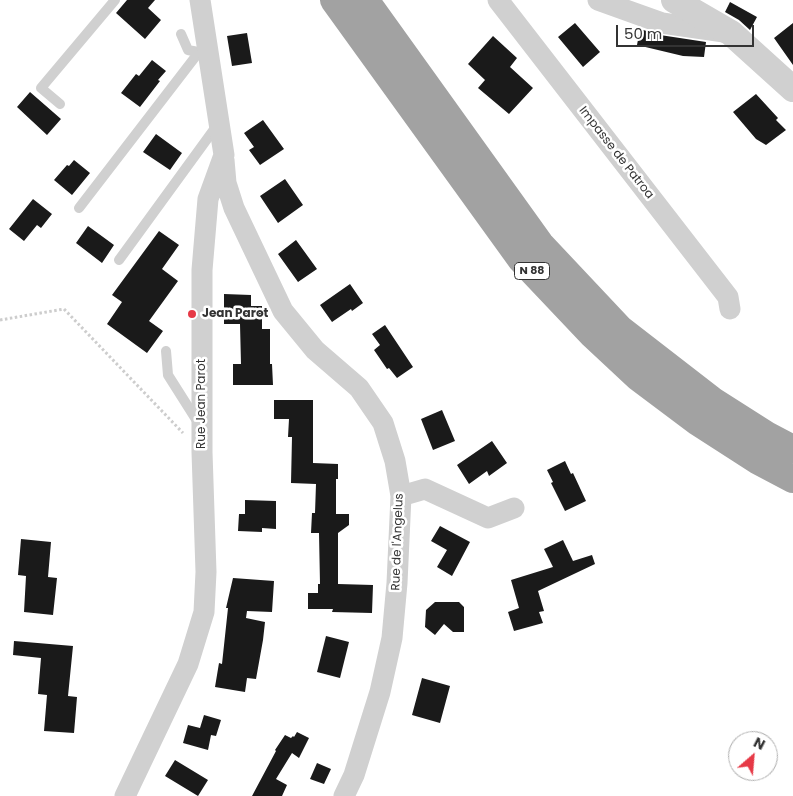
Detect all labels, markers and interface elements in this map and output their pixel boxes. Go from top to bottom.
scale bar [618,15,756,47]
text: 50 m [624,23,662,44]
street label: Impasse de Patroa [575,104,657,202]
road number: N 88 [514,262,550,280]
place label: Jean Parot [202,307,268,321]
marker: Jean Parot [186,308,198,320]
street label: Rue Jean Parot [195,359,209,449]
street label: Rue de l'Angelus [389,493,407,591]
north arrow [728,731,778,781]
text: N [750,732,769,755]

